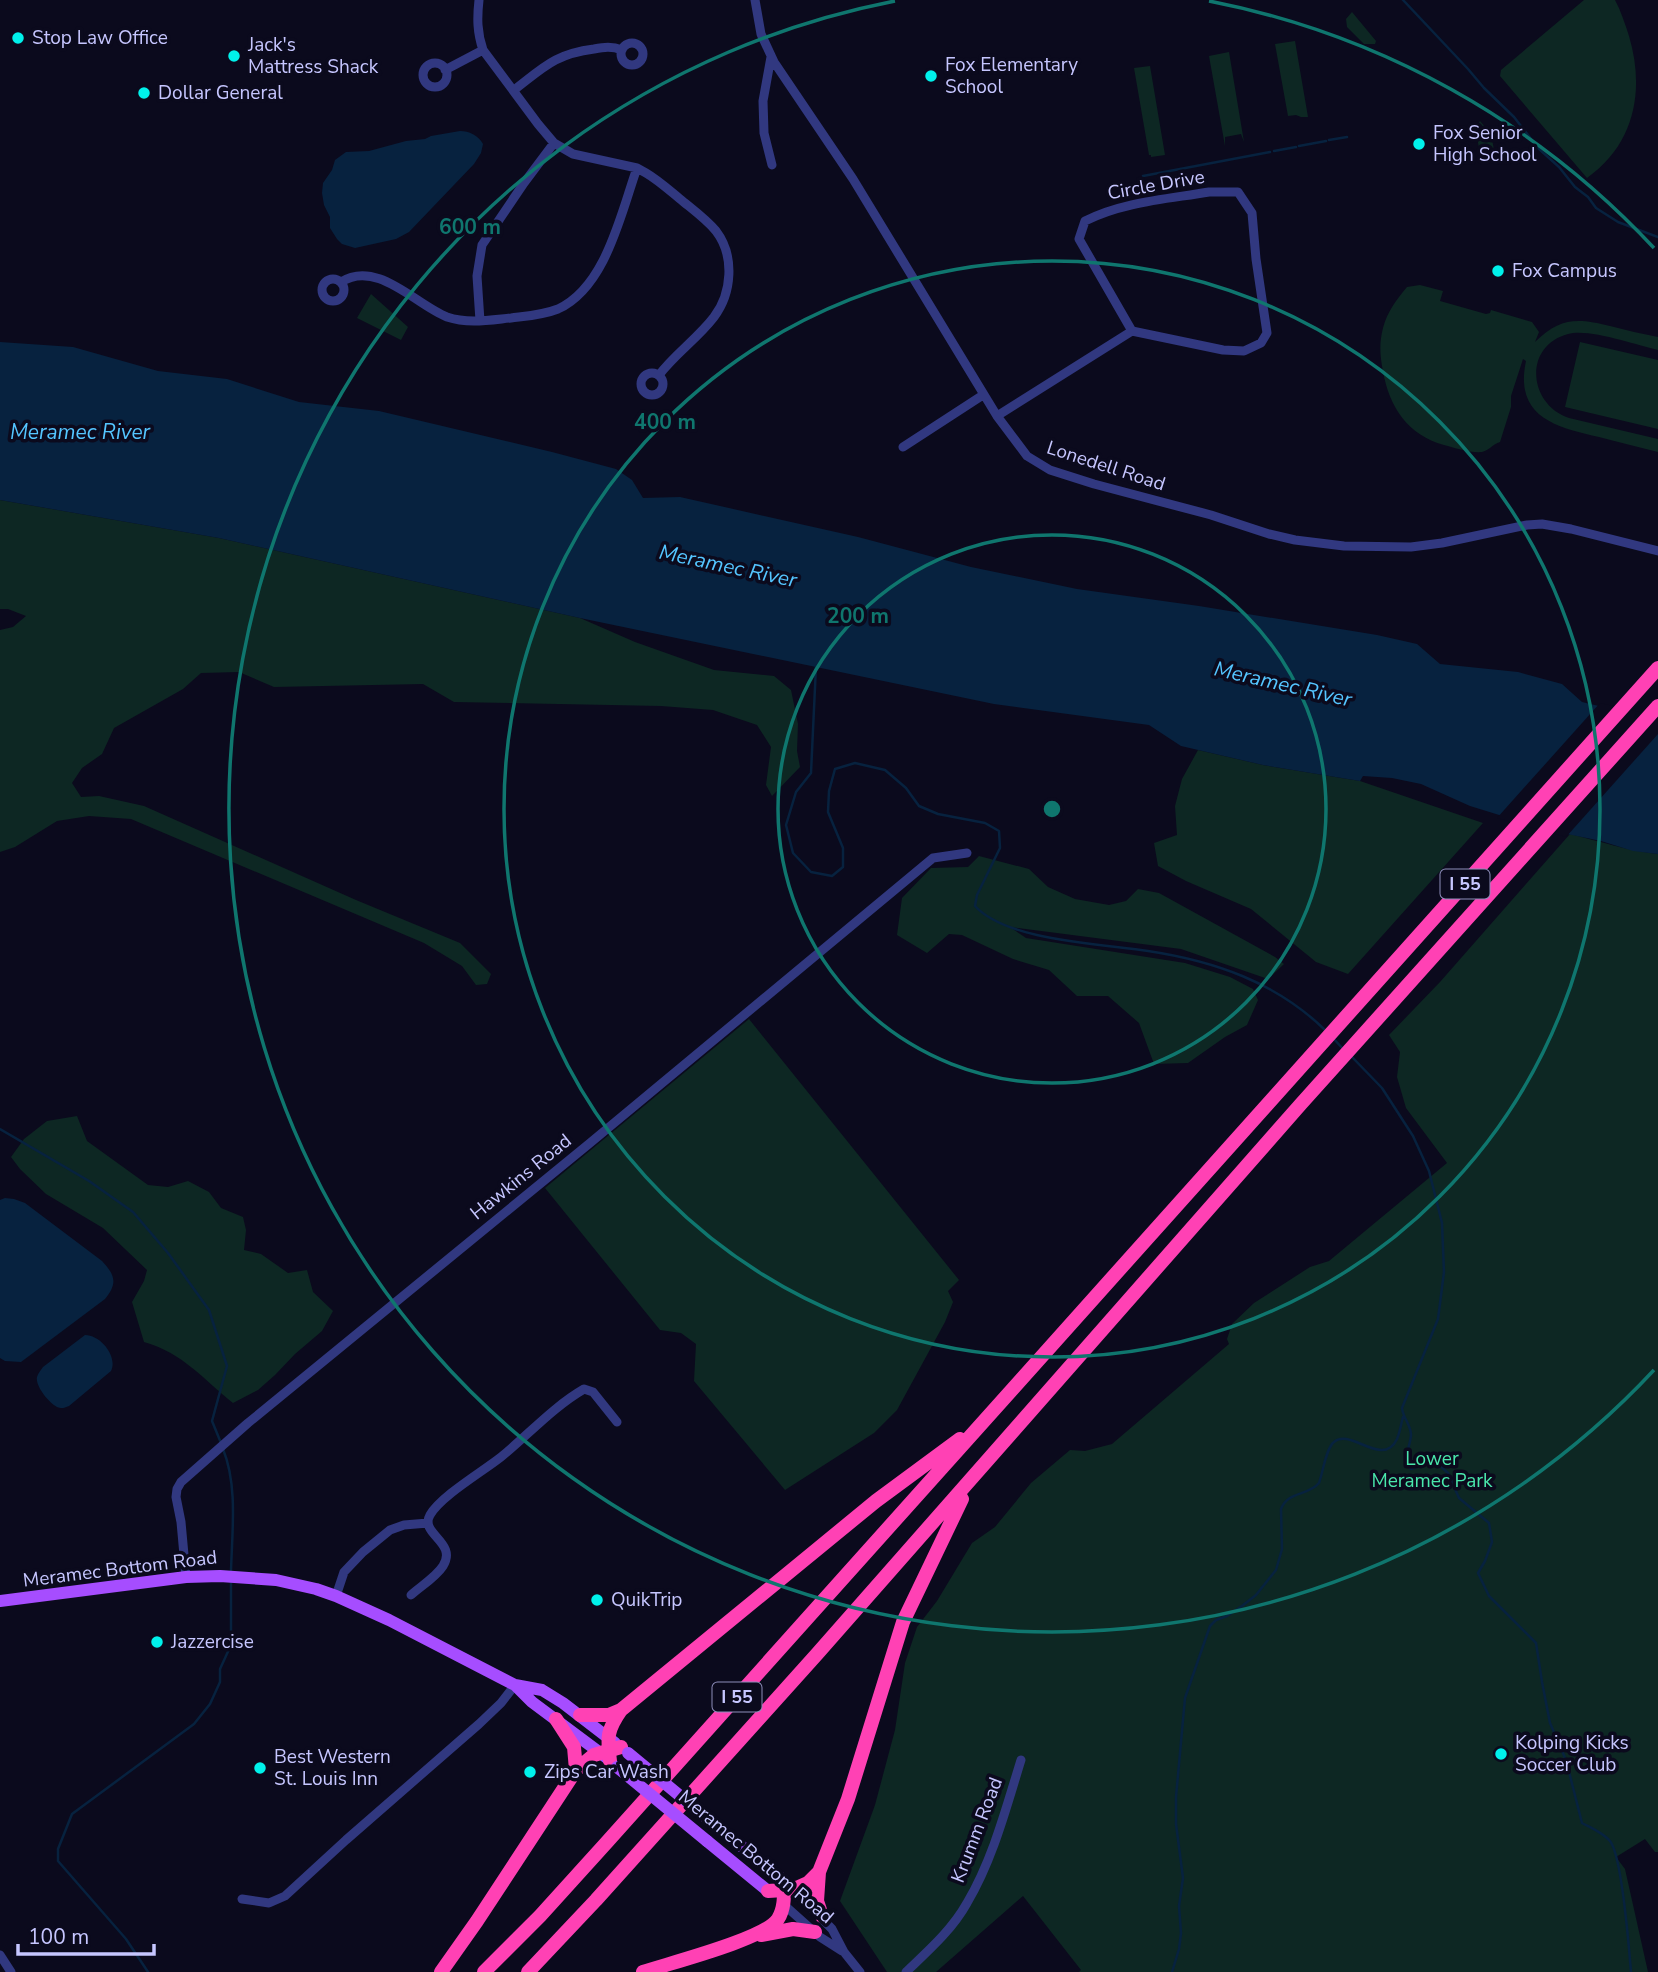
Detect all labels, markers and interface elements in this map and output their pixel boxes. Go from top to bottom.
place label: Stop Law Office [32,25,168,51]
marker: Stop Law Office [10,30,26,46]
place label: Jack's Mattress Shack [247,32,379,80]
marker: Jack's Mattress Shack [226,48,242,64]
place label: Fox Elementary School [945,52,1078,100]
marker: Fox Elementary School [923,68,939,84]
place label: Dollar General [158,80,283,106]
marker: Dollar General [136,85,152,101]
place label: Fox Senior High School [1433,120,1537,168]
marker: Fox Senior High School [1411,136,1427,152]
street label: Circle Drive [1105,164,1207,206]
text: 600 m [439,213,501,241]
place label: Fox Campus [1512,258,1617,284]
marker: Fox Campus [1490,263,1506,279]
text: 400 m [634,408,696,436]
water label: Meramec River [10,418,151,446]
street label: Lonedell Road [1043,435,1169,497]
water label: Meramec River [657,538,800,594]
text: 200 m [827,602,889,630]
water label: Meramec River [1212,655,1355,714]
centre of rings [1040,797,1064,821]
road number: I 55 [1440,870,1490,898]
street label: Hawkins Road [465,1128,577,1226]
park label: Lower Meramec Park [1371,1446,1493,1494]
street label: Meramec Bottom Road [21,1544,219,1594]
place label: QuikTrip [611,1587,682,1613]
marker: QuikTrip [589,1592,605,1608]
place label: Jazzercise [170,1629,254,1655]
marker: Jazzercise [149,1634,165,1650]
road number: I 55 [712,1682,762,1712]
place label: Kolping Kicks Soccer Club [1515,1730,1629,1778]
place label: Best Western St. Louis Inn [274,1744,391,1792]
marker: Kolping Kicks Soccer Club [1493,1746,1509,1762]
place label: Zips Car Wash [544,1759,669,1785]
marker: Best Western St. Louis Inn [252,1760,268,1776]
marker: Zips Car Wash [522,1764,538,1780]
street label: Krumm Road [945,1774,1009,1886]
street label: Meramec Bottom Road [673,1784,839,1930]
scale bar [18,1912,154,1956]
text: 100 m [28,1923,89,1951]

